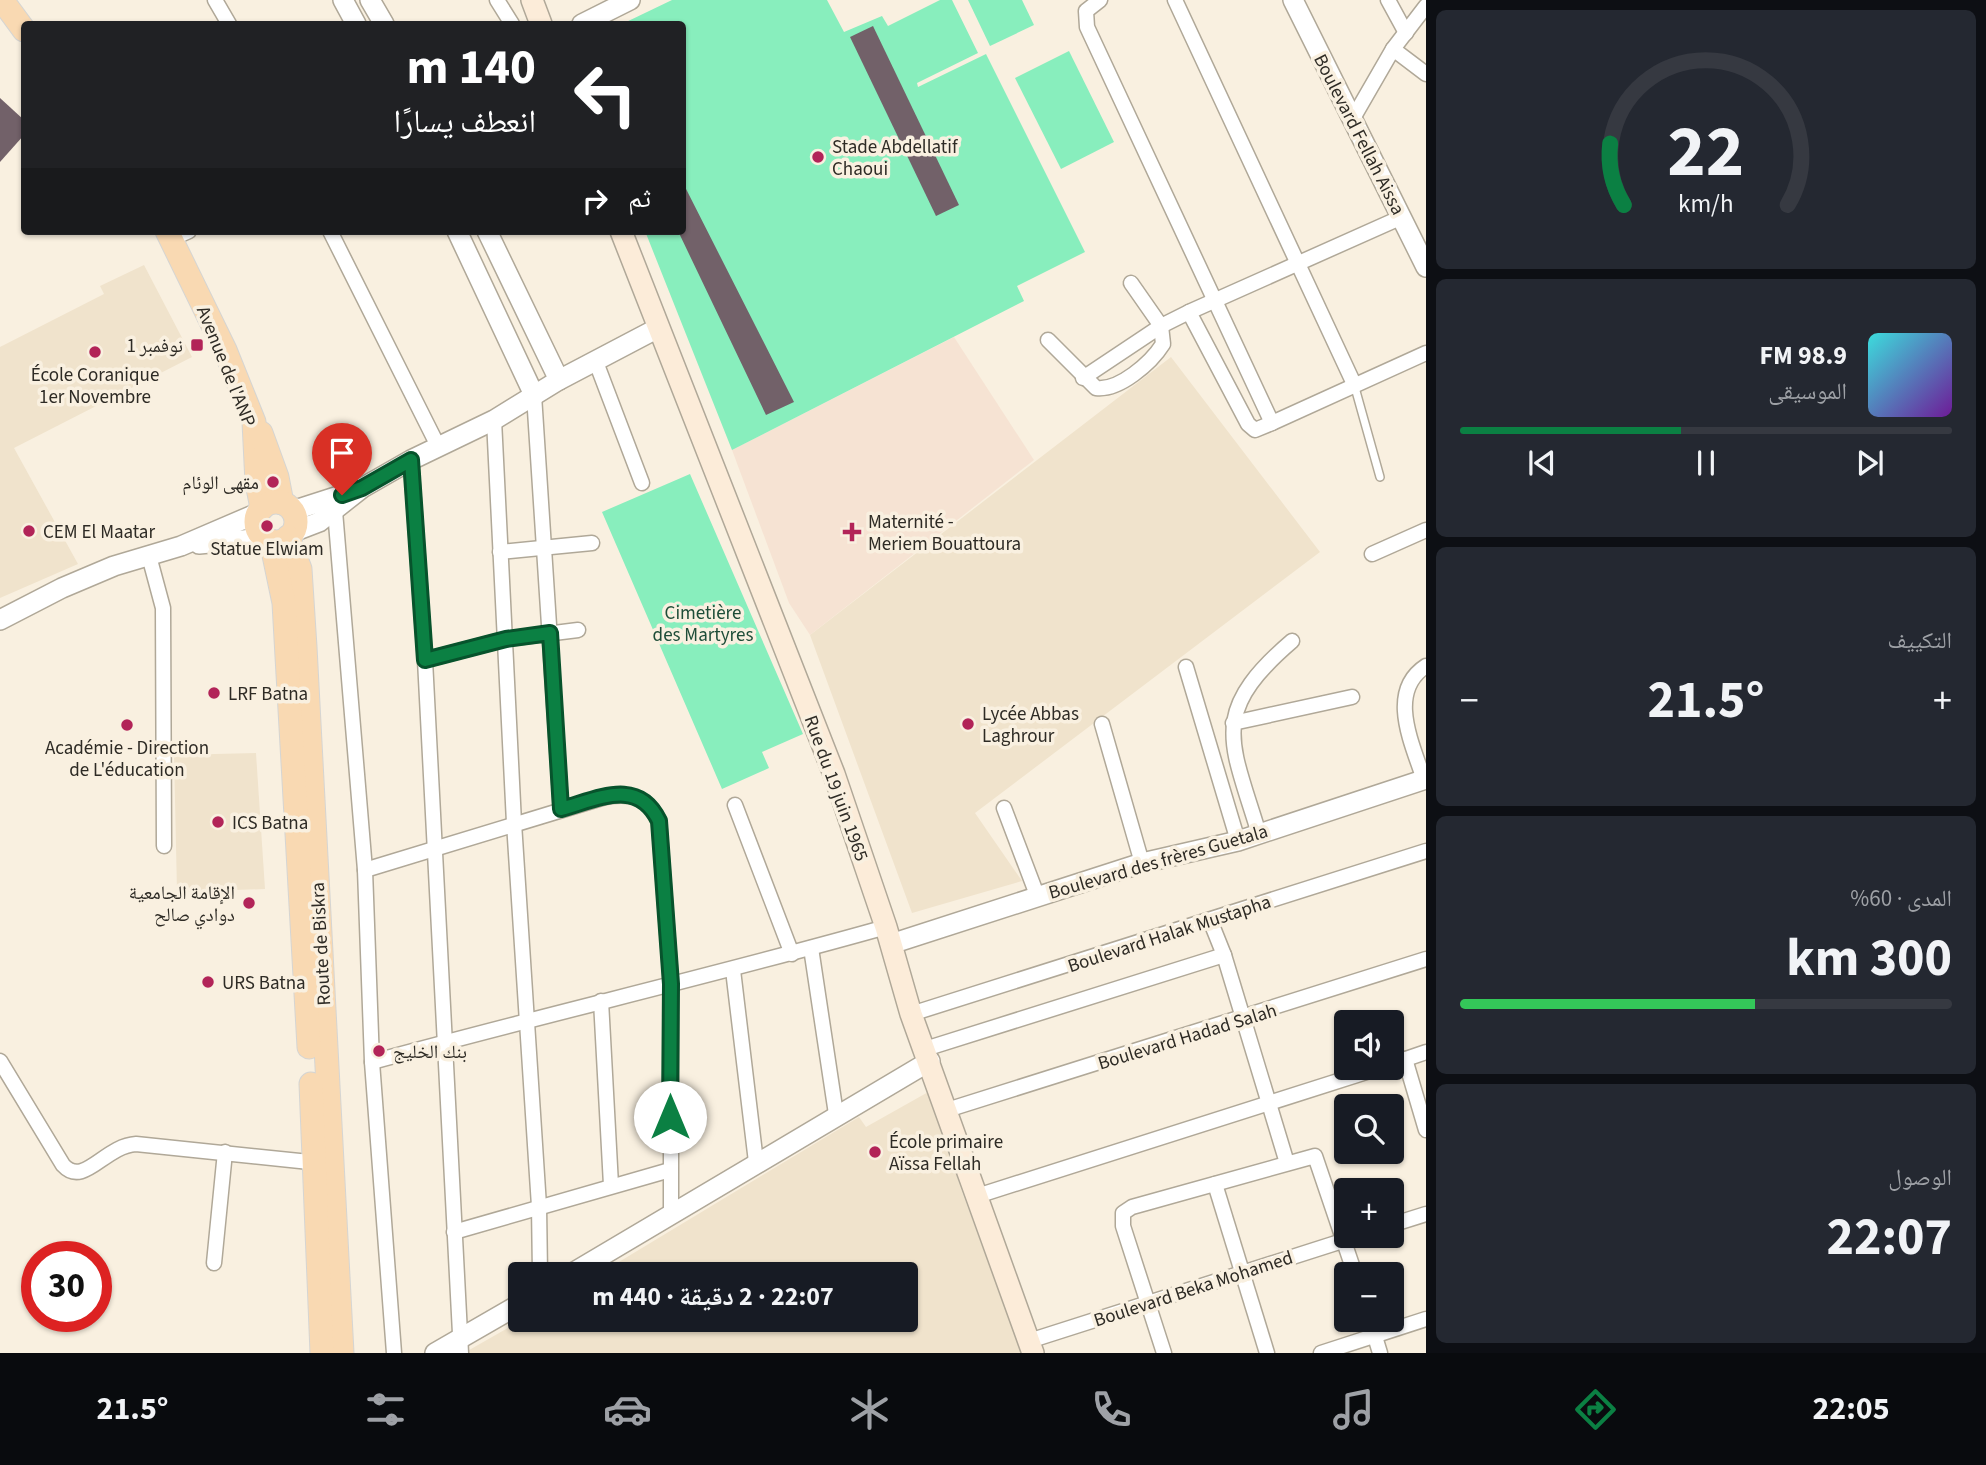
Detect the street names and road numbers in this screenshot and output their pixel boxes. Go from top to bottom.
street label: Boulevard Fellah Aissa [1306,50,1411,220]
street label: Avenue de l'ANP [189,302,262,431]
street label: Rue du 19 juin 1965 [797,712,875,865]
street label: Boulevard des frères Guetala [1046,818,1271,907]
street label: Route de Biskra [305,882,338,1006]
street label: Boulevard Halak Mustapha [1064,889,1275,980]
street label: Boulevard Hadad Salah [1095,997,1280,1078]
street label: Boulevard Beka Mohamed [1090,1244,1297,1334]

